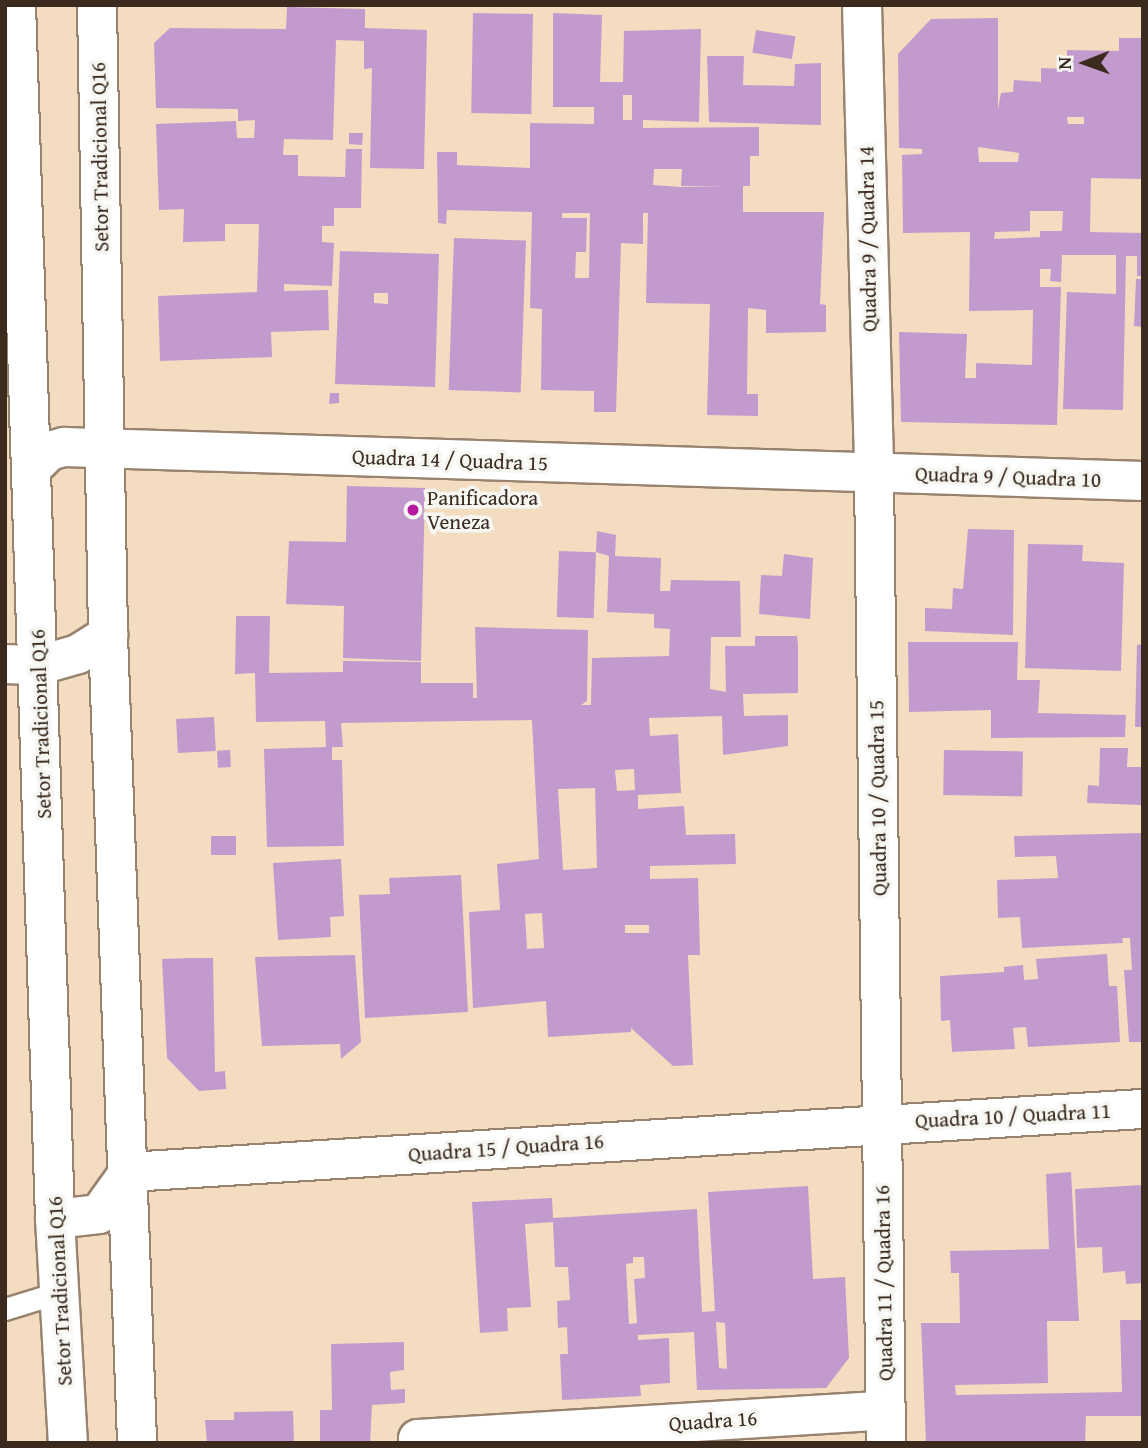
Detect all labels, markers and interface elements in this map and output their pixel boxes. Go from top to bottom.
north arrow [1050,28,1120,98]
text: N [1050,57,1078,70]
street label: Setor Tradicional Q16 [86,62,114,252]
street label: Quadra 9 / Quadra 14 [854,146,882,332]
street label: Quadra 14 / Quadra 15 [352,444,548,476]
street label: Quadra 9 / Quadra 10 [915,461,1101,493]
place label: Panificadora Veneza [427,485,538,535]
marker: Panificadora Veneza [405,502,421,518]
street label: Setor Tradicional Q16 [25,629,57,819]
street label: Quadra 10 / Quadra 15 [864,700,892,896]
street label: Quadra 10 / Quadra 11 [914,1098,1112,1134]
street label: Quadra 15 / Quadra 16 [407,1129,605,1167]
street label: Quadra 11 / Quadra 16 [870,1185,898,1381]
street label: Setor Tradicional Q16 [42,1196,78,1386]
street label: Quadra 16 [668,1405,758,1437]

